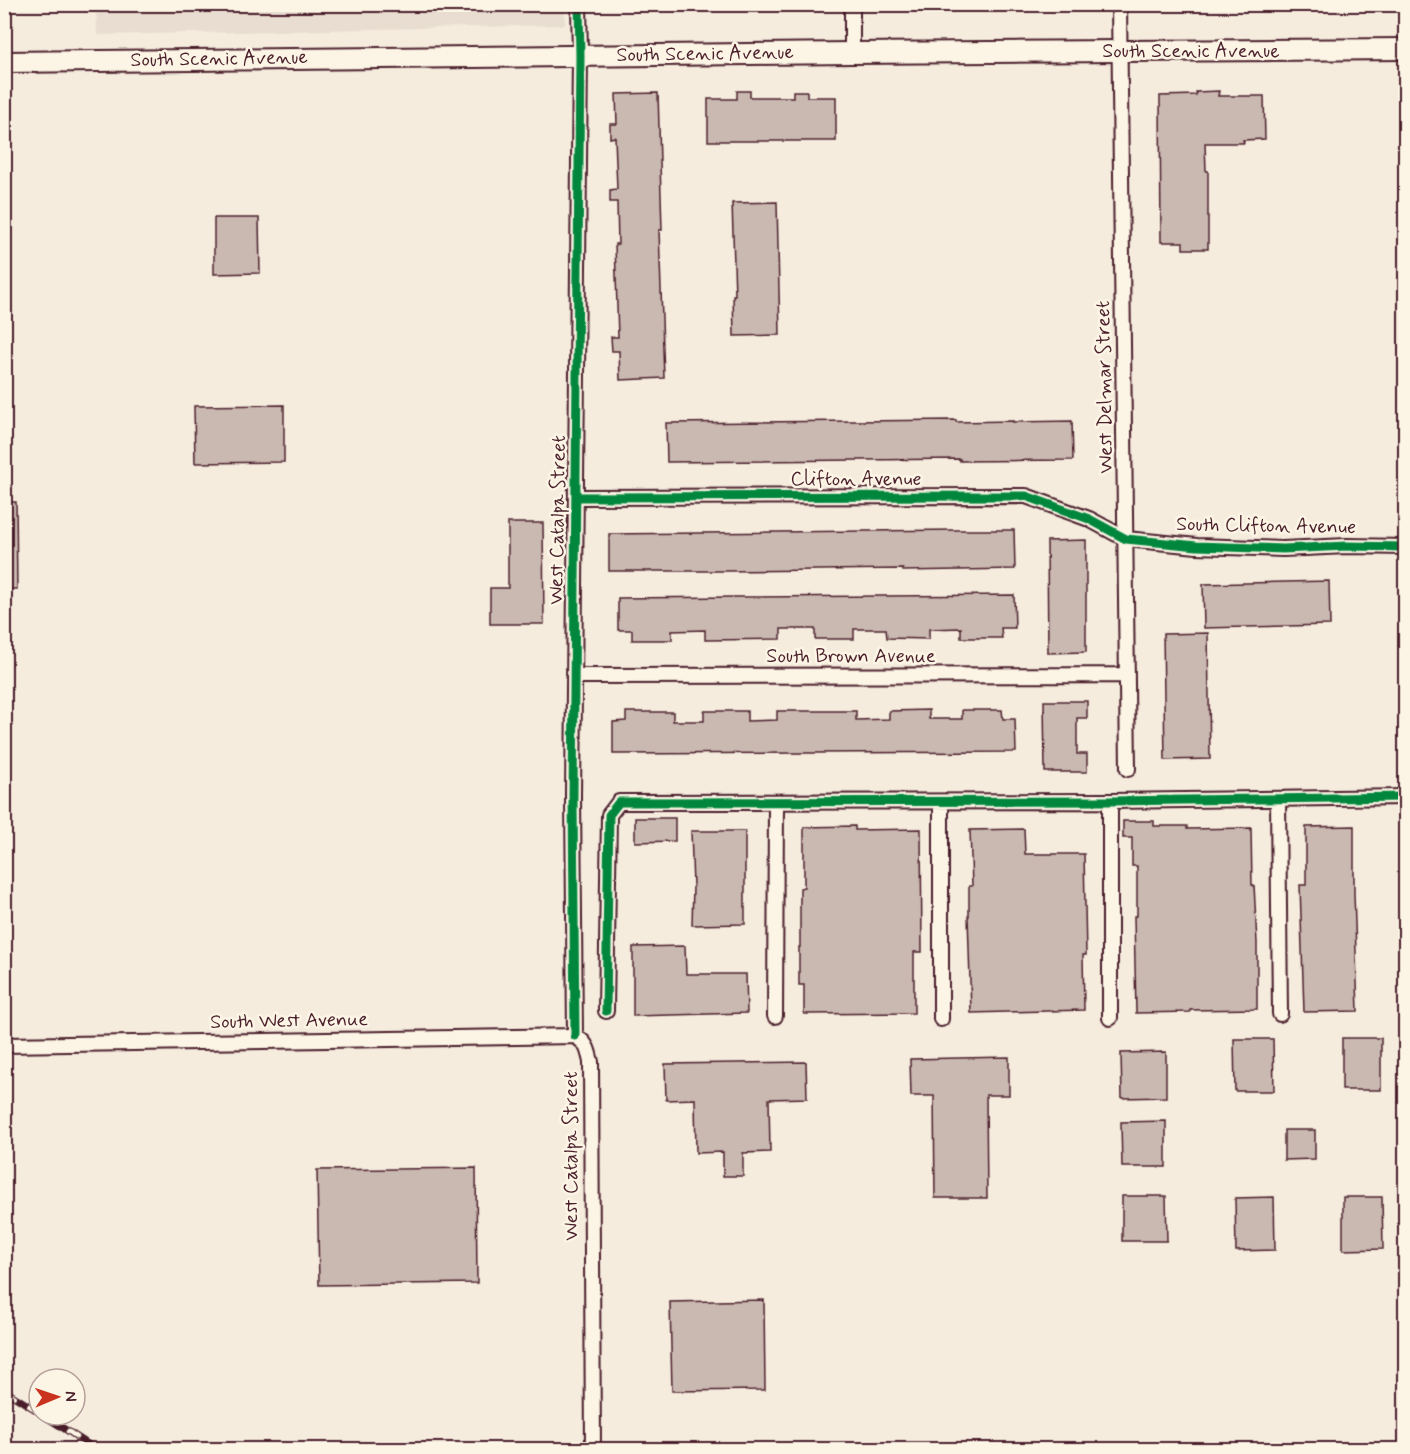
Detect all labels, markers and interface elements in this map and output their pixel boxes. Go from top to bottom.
street label: South Scenic Avenue [1102,38,1280,65]
street label: South Scenic Avenue [616,39,794,69]
street label: South Scenic Avenue [130,44,308,74]
street label: West Delmar Street [1090,300,1120,474]
street label: West Catalpa Street [543,435,573,605]
street label: Clifton Avenue [790,466,922,493]
street label: South Clifton Avenue [1176,511,1356,541]
street label: South Brown Avenue [766,643,936,670]
street label: South West Avenue [210,1006,368,1036]
street label: West Catalpa Street [558,1071,585,1241]
north arrow [27,1367,87,1427]
text: N [60,1391,81,1402]

